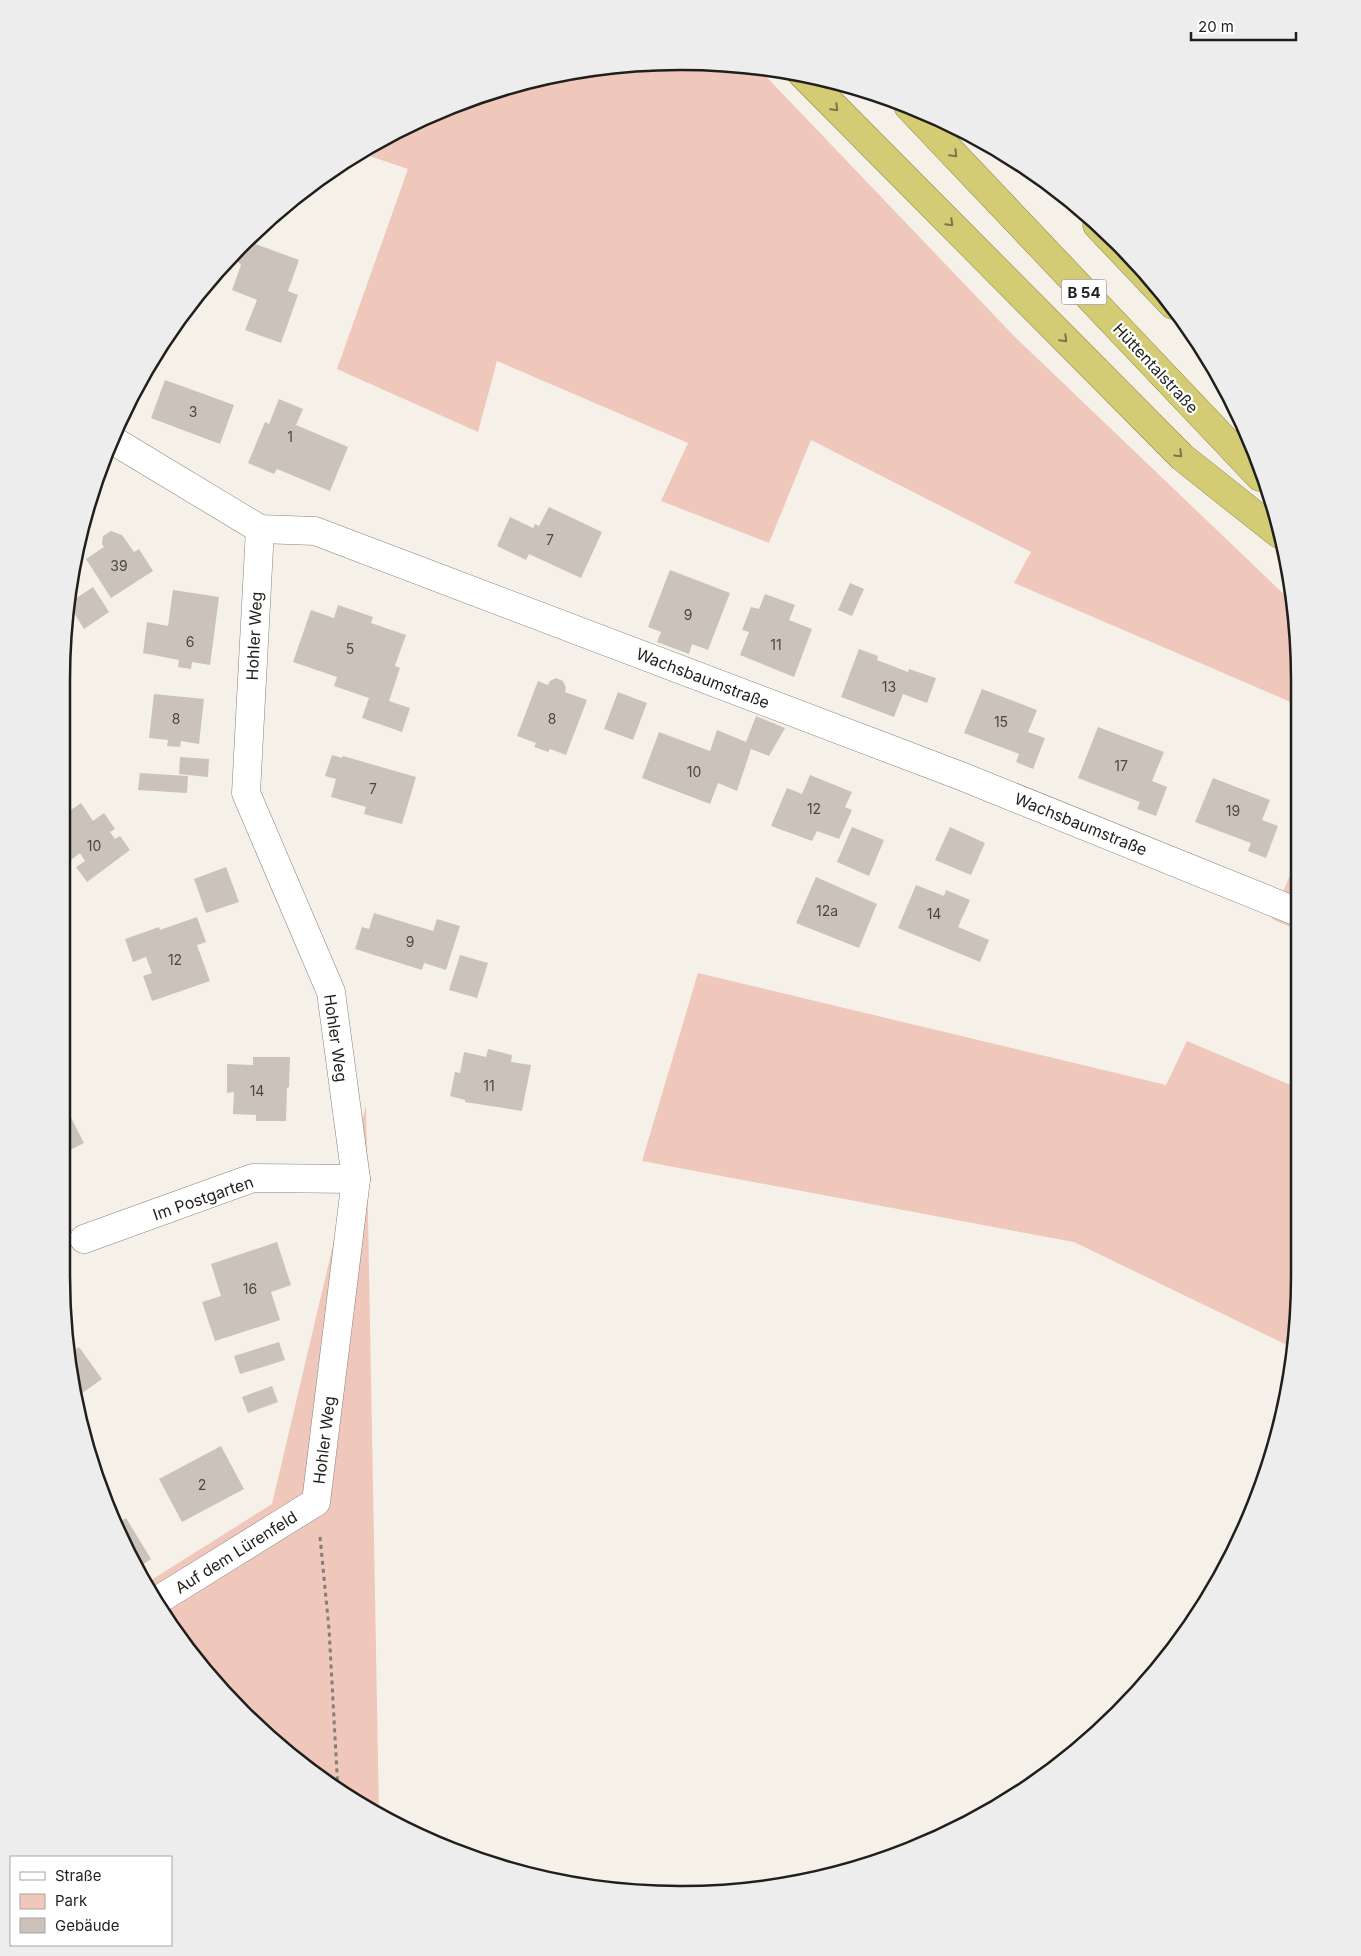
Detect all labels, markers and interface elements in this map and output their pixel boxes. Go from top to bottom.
scale bar [1191,10,1296,42]
text: 20 m [1198,17,1234,36]
one-way arrow [830,102,839,111]
one-way arrow [948,148,957,157]
one-way arrow [944,217,953,226]
road number: B 54 [1062,280,1106,304]
street label: Hüttentalstraße [1109,319,1203,417]
one-way arrow [1058,333,1067,342]
house number: 3 [189,403,197,420]
house number: 1 [287,428,293,445]
one-way arrow [1173,448,1182,457]
house number: 7 [546,531,554,548]
house number: 39 [110,557,128,574]
street label: Hohler Weg [242,591,266,681]
house number: 9 [684,606,692,623]
house number: 6 [186,633,194,650]
house number: 11 [770,636,782,653]
house number: 5 [346,640,354,657]
street label: Wachsbaumstraße [633,643,773,713]
house number: 13 [882,678,896,695]
house number: 8 [172,710,180,727]
house number: 8 [548,710,556,727]
house number: 15 [994,713,1008,730]
house number: 17 [1114,757,1128,774]
house number: 10 [687,763,701,780]
house number: 7 [369,780,377,797]
street label: Wachsbaumstraße [1012,788,1150,860]
house number: 12 [807,800,821,817]
house number: 19 [1226,802,1240,819]
house number: 10 [87,837,101,854]
house number: 12a [816,902,838,919]
house number: 14 [927,905,941,922]
house number: 9 [406,933,414,950]
house number: 12 [168,951,182,968]
street label: Hohler Weg [320,993,352,1083]
house number: 11 [483,1077,495,1094]
house number: 14 [250,1082,264,1099]
street label: Im Postgarten [150,1171,256,1225]
house number: 16 [243,1280,257,1297]
street label: Hohler Weg [309,1395,339,1485]
house number: 2 [198,1476,206,1493]
street label: Auf dem Lürenfeld [171,1506,301,1598]
legend [10,1856,172,1946]
text: Straße [55,1866,102,1885]
text: Park [55,1891,88,1910]
text: Gebäude [55,1916,120,1935]

